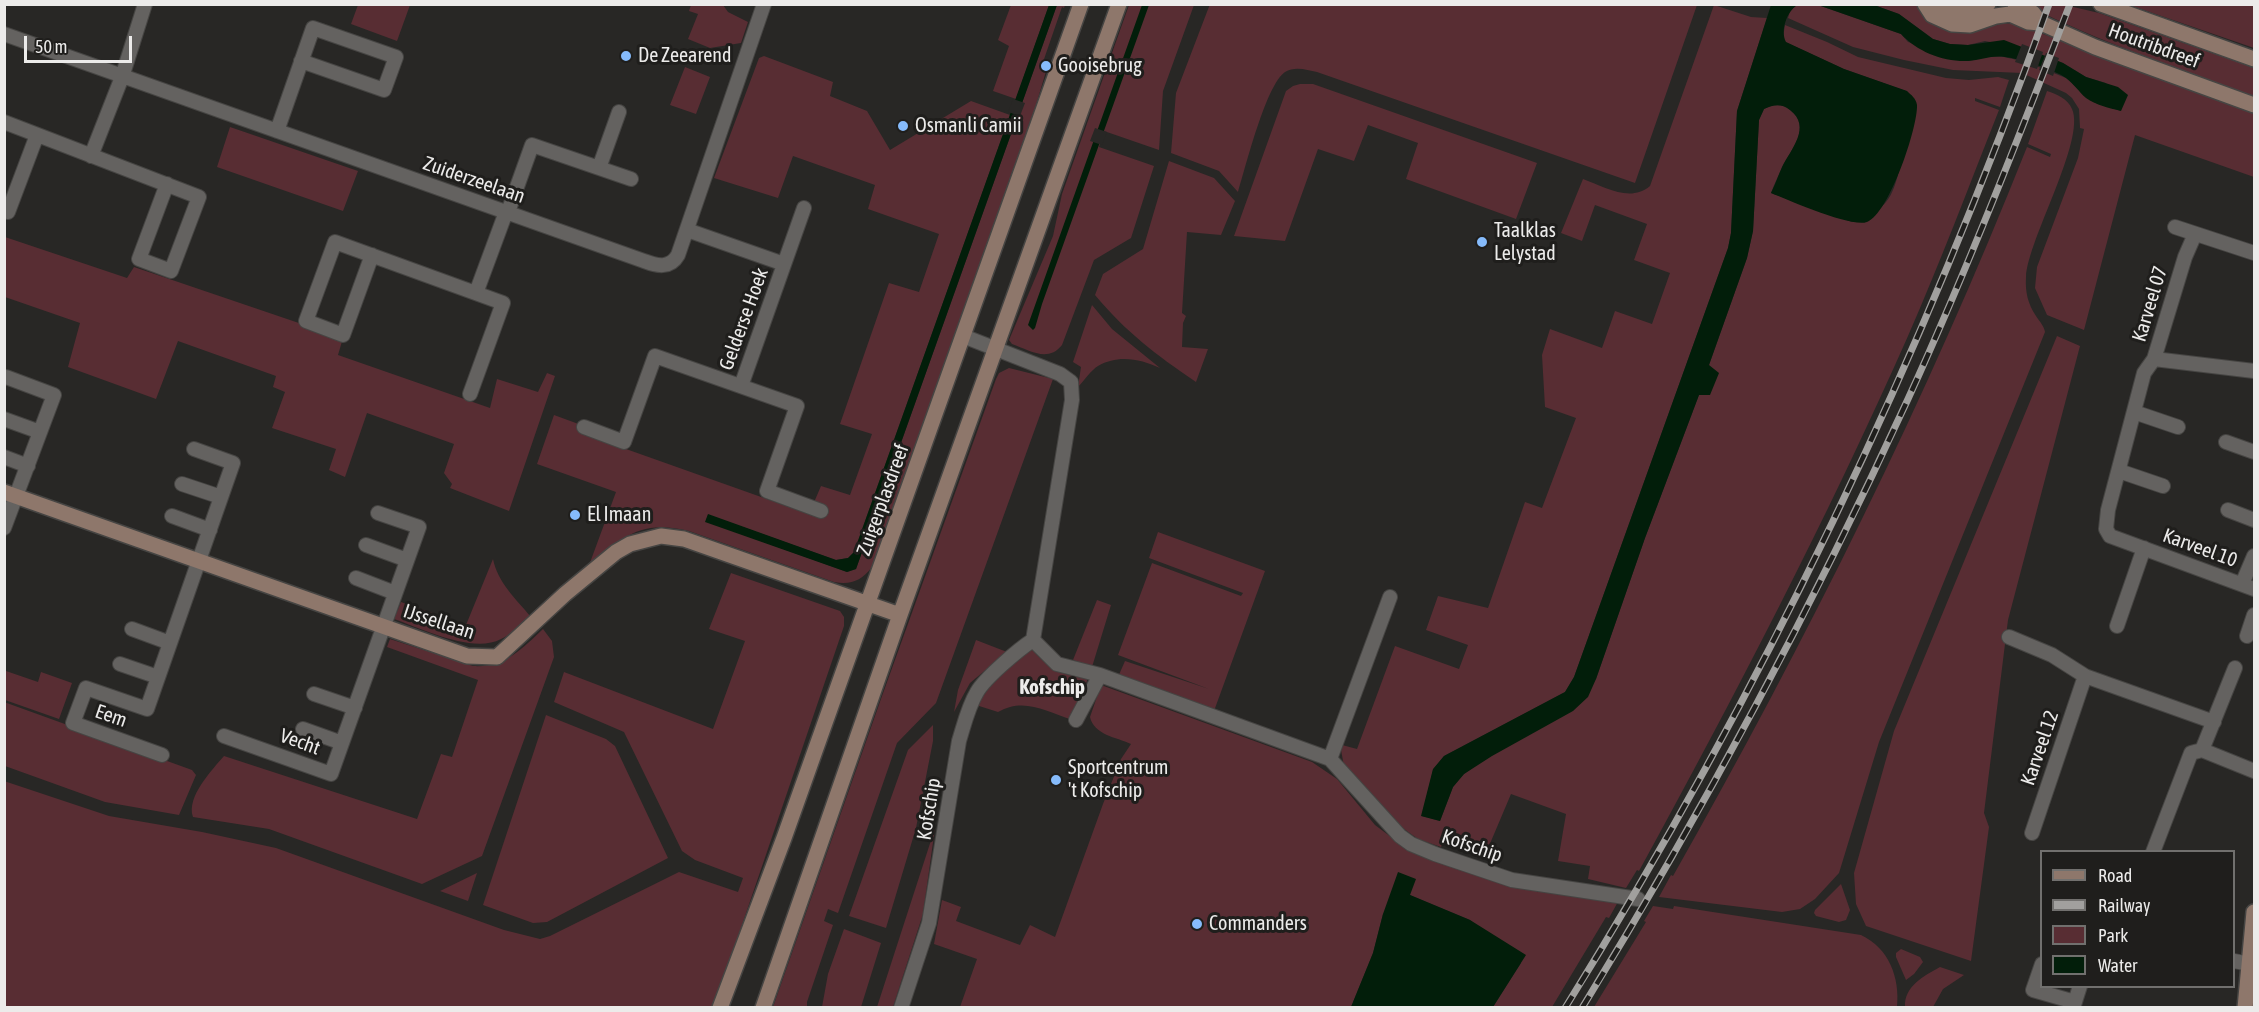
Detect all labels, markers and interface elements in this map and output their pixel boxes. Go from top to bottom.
street label: Houtribdreef [2105,18,2203,74]
scale bar [27,24,135,62]
text: 50 m [35,36,67,57]
place label: De Zeearend [638,44,732,68]
marker: De Zeearend [619,49,633,63]
place label: Gooisebrug [1058,54,1142,78]
marker: Gooisebrug [1039,59,1053,73]
place label: Osmanli Camii [915,114,1022,138]
marker: Osmanli Camii [896,119,910,133]
street label: Zuiderzeelaan [420,151,528,209]
place label: Taalklas Lelystad [1494,219,1556,266]
marker: Taalklas Lelystad [1475,235,1489,249]
street label: Karveel 07 [2127,263,2173,345]
street label: Gelderse Hoek [714,265,774,373]
street label: Zuigerplasdreef [852,441,914,559]
place label: El Imaan [587,503,651,527]
marker: El Imaan [568,508,582,522]
street label: Karveel 10 [2159,523,2241,573]
street label: IJssellaan [400,599,478,645]
district label: Kofschip [1019,674,1085,700]
street label: Eem [92,699,130,733]
street label: Karveel 12 [2016,707,2064,789]
street label: Vecht [277,724,323,760]
place label: Sportcentrum 't Kofschip [1068,756,1168,803]
marker: Sportcentrum 't Kofschip [1049,773,1063,787]
street label: Kofschip [912,776,946,842]
street label: Kofschip [1439,824,1505,868]
legend [2040,850,2235,988]
text: Road [2098,865,2132,886]
text: Railway [2098,895,2150,916]
place label: Commanders [1209,912,1307,936]
marker: Commanders [1190,917,1204,931]
text: Park [2098,925,2128,946]
text: Water [2098,955,2137,976]

